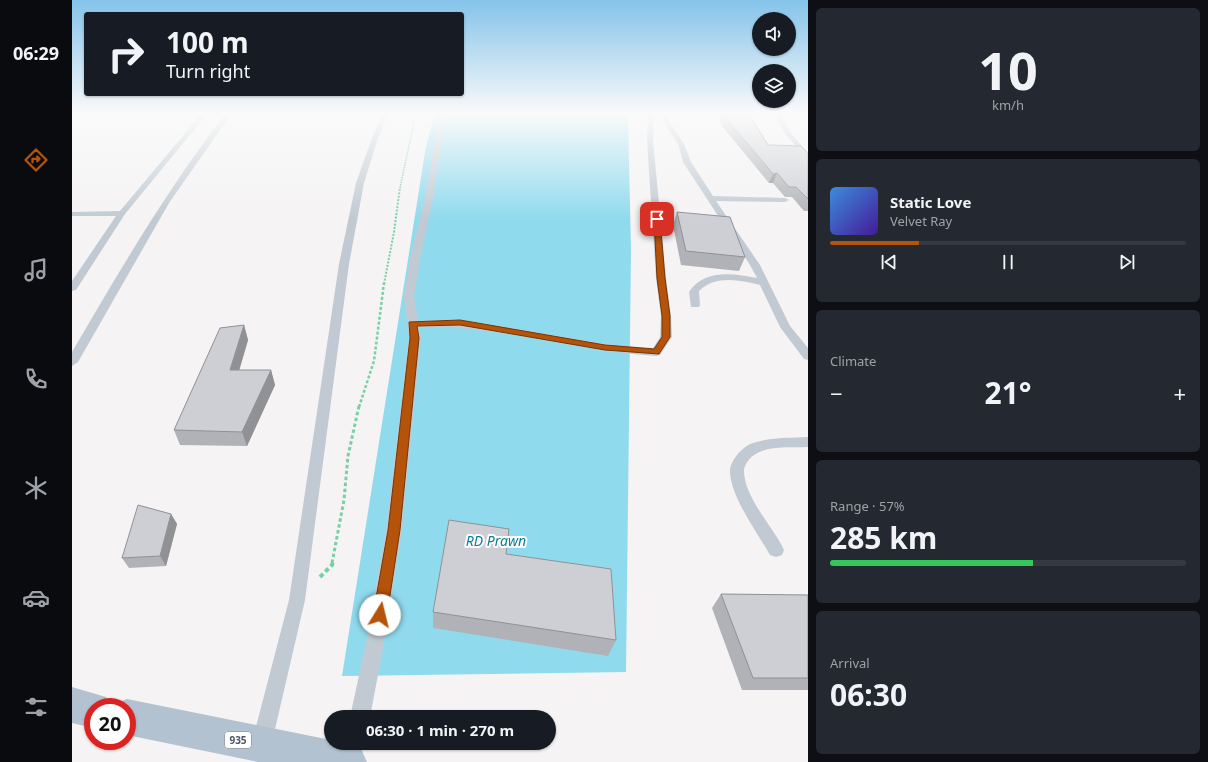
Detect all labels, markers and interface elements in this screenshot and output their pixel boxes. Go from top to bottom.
map controls [752,12,796,108]
button: sound [752,12,796,56]
text: 100 m [166,23,249,61]
icon: right [100,28,152,80]
text: 10 [978,34,1038,105]
text: 06:29 [13,41,59,65]
text: Turn right [166,59,250,83]
button: layers [752,64,796,108]
text: km/h [992,96,1024,114]
icon: directions [22,146,50,174]
text: Static Love [890,192,971,212]
pin [640,202,674,236]
icon: arrive [646,208,668,230]
text: Velvet Ray [890,212,952,230]
icon: previous [878,251,900,273]
icon: pause [997,251,1019,273]
icon: next [1116,251,1138,273]
icon: music [22,256,50,284]
text: Climate [830,352,876,370]
icon: phone [22,365,50,393]
text: 21° [984,372,1032,413]
text: − [830,378,843,408]
text: + [1173,378,1186,408]
icon: climate [22,474,50,502]
text: Range · 57% [830,497,905,515]
text: 285 km [830,517,937,558]
water label: RD Prawn [466,531,526,550]
icon: car [22,584,50,612]
position arrow [359,594,401,636]
text: Arrival [830,654,870,672]
text: 06:30 [830,674,907,715]
icon: filters [22,693,50,721]
speed limit sign: 20 [84,698,136,750]
text: 06:30 · 1 min · 270 m [366,720,514,740]
road number: 935 [225,732,251,748]

